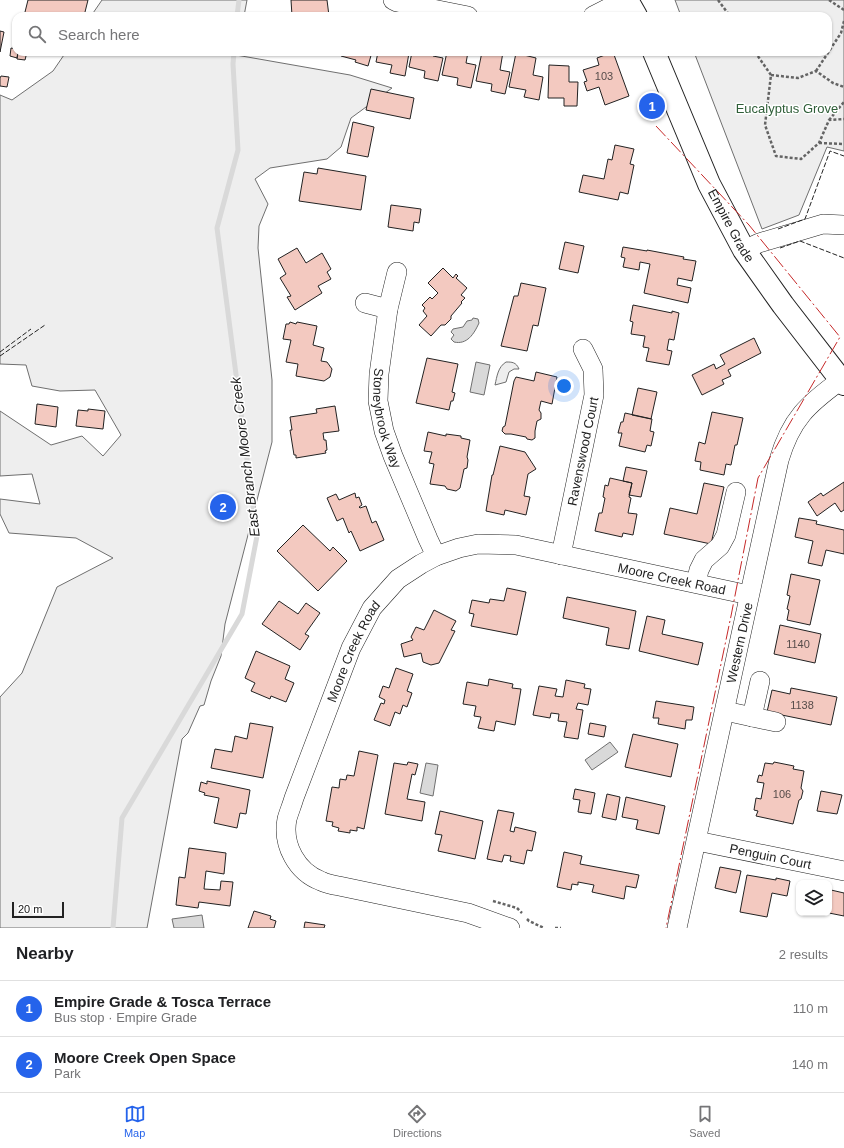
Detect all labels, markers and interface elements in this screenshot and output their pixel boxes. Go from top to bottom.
search box [12,12,832,56]
icon: search [26,23,48,45]
text: Search here [58,26,140,43]
house number: 103 [595,70,613,82]
pin: 1 [639,91,665,121]
park label: Eucalyptus Grove [736,101,838,116]
street label: Empire Grade [705,186,758,265]
street label: Stoneybrook Way [370,367,405,471]
water label: East Branch Moore Creek [227,375,263,538]
your location [554,376,574,396]
street label: Ravenswood Court [564,395,601,507]
pin: 2 [210,492,236,522]
street label: Moore Creek Road [617,560,727,597]
street label: Moore Creek Road [324,597,383,704]
street label: Western Drive [723,601,755,684]
house number: 1140 [786,638,810,650]
house number: 1138 [790,699,814,711]
house number: 106 [773,788,791,800]
street label: Penguin Court [728,840,813,872]
map controls [796,880,832,916]
button: layers [796,880,832,916]
scale bar [12,900,64,919]
text: 20 m [18,903,42,915]
text: Nearby [16,944,74,963]
text: 2 results [779,947,828,962]
text: Empire Grade & Tosca Terrace [54,993,271,1010]
text: 1 [25,1001,33,1016]
text: 110 m [793,1001,828,1016]
text: Bus stop · Empire Grade [54,1010,197,1025]
text: Moore Creek Open Space [54,1049,236,1066]
text: 2 [25,1057,33,1072]
text: 140 m [792,1057,828,1072]
text: Park [54,1066,81,1081]
tab: Map [124,1103,146,1139]
tab: Directions [393,1103,442,1139]
tab: Saved [689,1103,720,1139]

